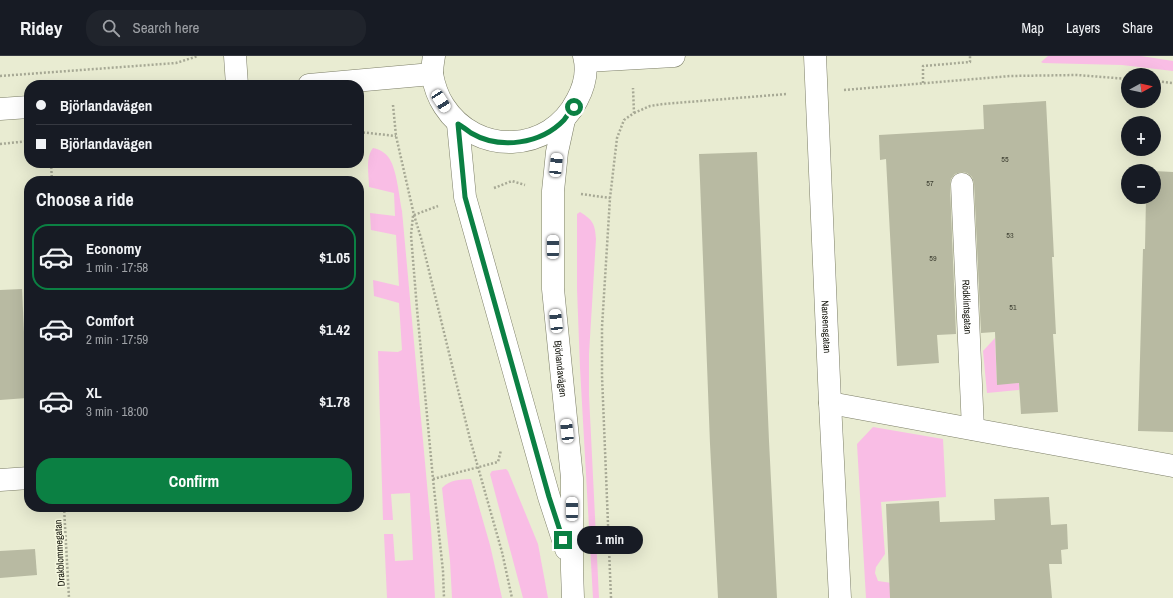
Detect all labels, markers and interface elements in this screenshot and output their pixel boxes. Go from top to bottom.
search box [86,10,366,46]
text: Ridey [20,15,62,41]
icon: search [100,17,122,39]
text: Search here [132,17,199,38]
text: Map [1022,19,1044,37]
text: Layers [1066,19,1100,37]
text: Share [1122,19,1153,37]
north arrow [1121,68,1161,108]
map controls [1121,68,1161,204]
car [429,88,453,114]
text: Björlandavägen [60,95,152,116]
route start [565,98,583,116]
button: + [1121,116,1161,156]
text: Björlandavägen [60,133,152,154]
car [549,152,563,178]
house number: 55 [1001,154,1009,164]
button: − [1121,164,1161,204]
house number: 57 [926,178,934,188]
text: Choose a ride [36,187,134,212]
house number: 53 [1006,230,1014,240]
car [547,235,559,259]
text: Economy [86,238,141,259]
icon: car [38,239,74,275]
text: $1.05 [319,247,350,268]
house number: 59 [929,253,937,263]
text: 1 min · 17:58 [86,259,148,276]
street label: Rödklintsgatan [959,279,975,335]
street label: Nansensgatan [819,300,834,353]
house number: 51 [1009,302,1017,312]
car [549,308,563,334]
text: Comfort [86,310,134,331]
icon: car [38,311,74,347]
text: $1.42 [319,319,350,340]
text: 2 min · 17:59 [86,331,148,348]
street label: Björlandavägen [551,340,570,398]
text: XL [86,382,102,403]
icon: car [38,383,74,419]
text: $1.78 [319,391,350,412]
text: 3 min · 18:00 [86,403,148,420]
car [560,418,574,444]
button: Confirm [36,458,352,504]
car [566,497,578,521]
street label: Drakblommegatan [51,519,68,587]
callout: 1 min [577,526,643,554]
route end [554,531,572,549]
text: 1 min [596,531,624,548]

